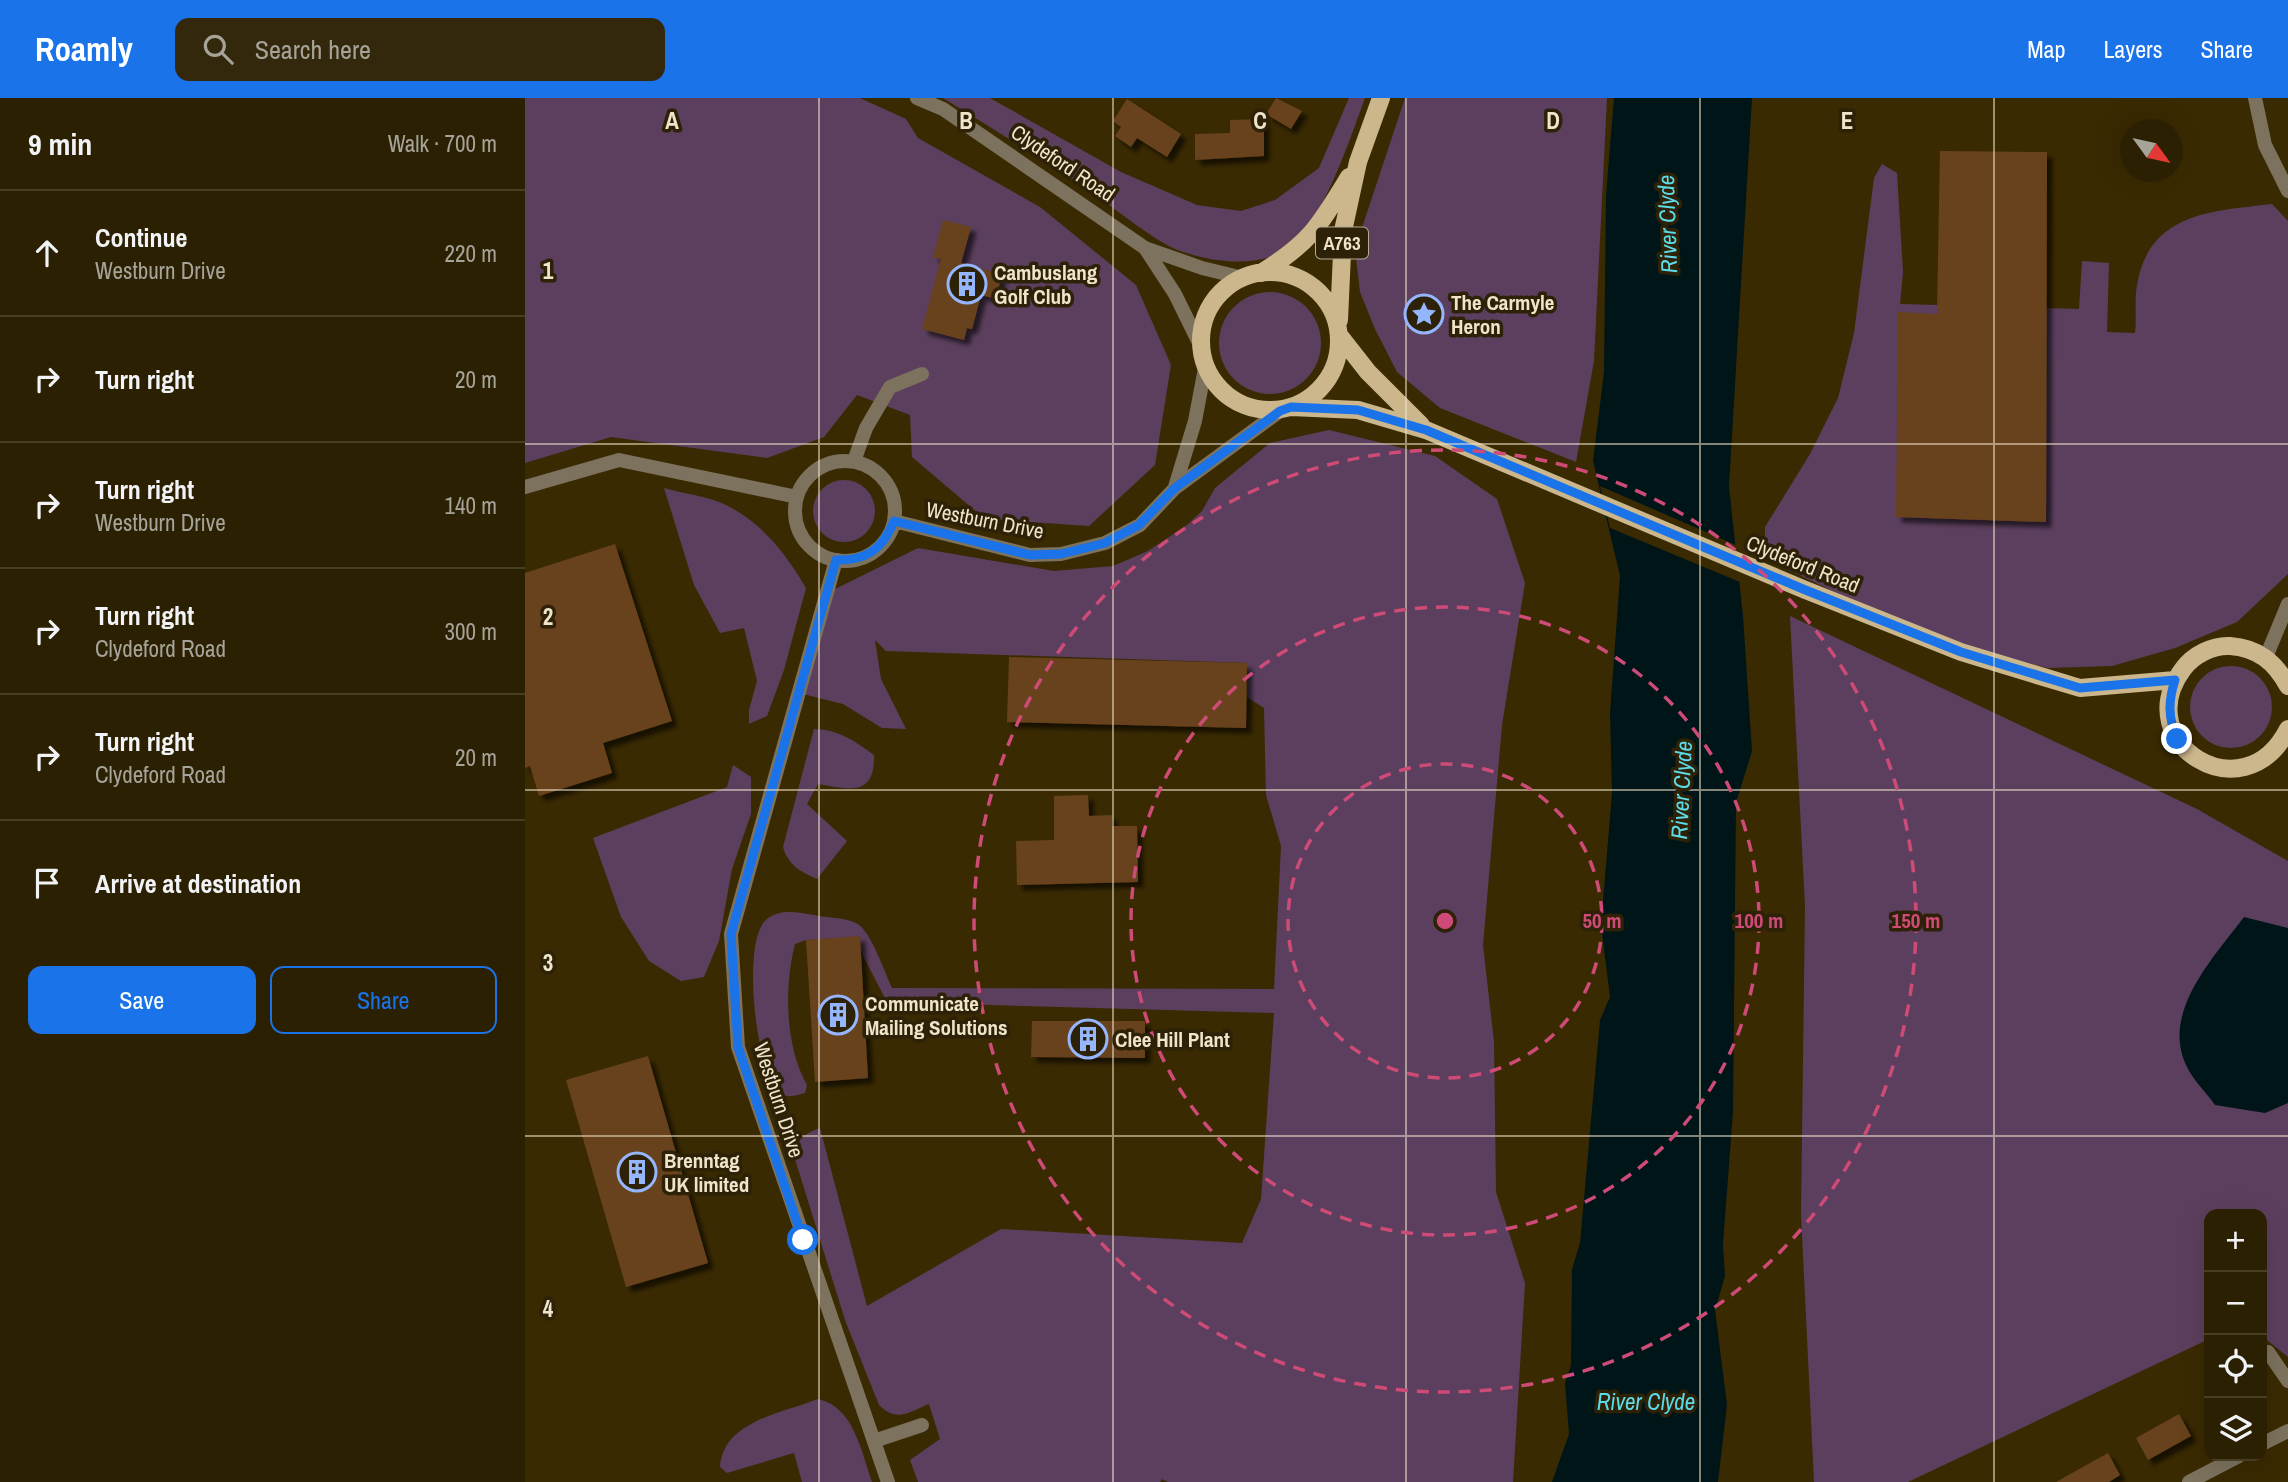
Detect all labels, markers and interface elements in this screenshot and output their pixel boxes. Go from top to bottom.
search box [175,18,665,81]
text: Roamly [35,27,133,71]
icon: search [199,30,237,68]
text: Search here [255,32,371,67]
text: Map [2027,33,2065,65]
text: Layers [2103,33,2162,65]
text: Share [2200,33,2253,65]
text: A [665,105,679,136]
text: B [959,105,973,136]
text: C [1253,105,1267,136]
text: D [1546,105,1560,136]
text: E [1841,105,1853,136]
street label: Clydeford Road [1005,118,1121,208]
north arrow [2120,119,2183,182]
text: 9 min [28,124,92,164]
text: Walk · 700 m [388,128,497,159]
water label: River Clyde [1650,174,1684,274]
text: Continue [95,220,187,255]
road number: A763 [1316,228,1368,258]
icon: ahead [28,234,66,272]
text: 220 m [445,238,497,269]
text: Westburn Drive [95,255,226,286]
text: 1 [543,255,554,286]
place label: Cambuslang Golf Club [994,258,1098,311]
building icon: Cambuslang Golf Club [946,263,988,305]
place label: The Carmyle Heron [1451,288,1554,341]
place icon: The Carmyle Heron [1403,293,1445,335]
icon: right [28,360,66,398]
text: Turn right [95,362,194,397]
text: 20 m [455,364,497,395]
text: Turn right [95,472,194,507]
icon: right [28,486,66,524]
text: 140 m [445,490,497,521]
street label: Westburn Drive [924,494,1046,546]
text: Westburn Drive [95,507,226,538]
street label: Clydeford Road [1742,528,1864,600]
text: Turn right [95,598,194,633]
text: 2 [543,601,553,632]
icon: right [28,612,66,650]
text: 300 m [445,616,497,647]
text: Clydeford Road [95,633,226,664]
route end [2161,723,2192,754]
text: Turn right [95,724,194,759]
icon: right [28,738,66,776]
water label: River Clyde [1663,740,1699,840]
text: 20 m [455,742,497,773]
text: Clydeford Road [95,759,226,790]
icon: arrive [28,864,66,902]
text: Arrive at destination [95,866,301,901]
text: 50 m [1582,906,1622,935]
text: 100 m [1735,906,1783,935]
text: 150 m [1892,906,1940,935]
centre of rings [1433,909,1457,933]
text: 3 [543,947,553,978]
button: Save [28,966,256,1034]
button: Share [270,966,497,1034]
place label: Communicate Mailing Solutions [865,989,1008,1042]
building icon: Communicate Mailing Solutions [817,994,859,1036]
building icon: Clee Hill Plant [1067,1018,1109,1060]
place label: Clee Hill Plant [1115,1025,1230,1054]
street label: Westburn Drive [747,1039,811,1161]
place label: Brenntag UK limited [664,1146,749,1199]
building icon: Brenntag UK limited [616,1151,658,1193]
map controls [2204,1209,2267,1461]
button: + [2204,1209,2267,1272]
route start [787,1224,818,1255]
button: − [2204,1272,2267,1335]
text: 4 [543,1293,554,1324]
button: locate [2204,1335,2267,1398]
water label: River Clyde [1597,1386,1695,1417]
button: layers [2204,1398,2267,1461]

